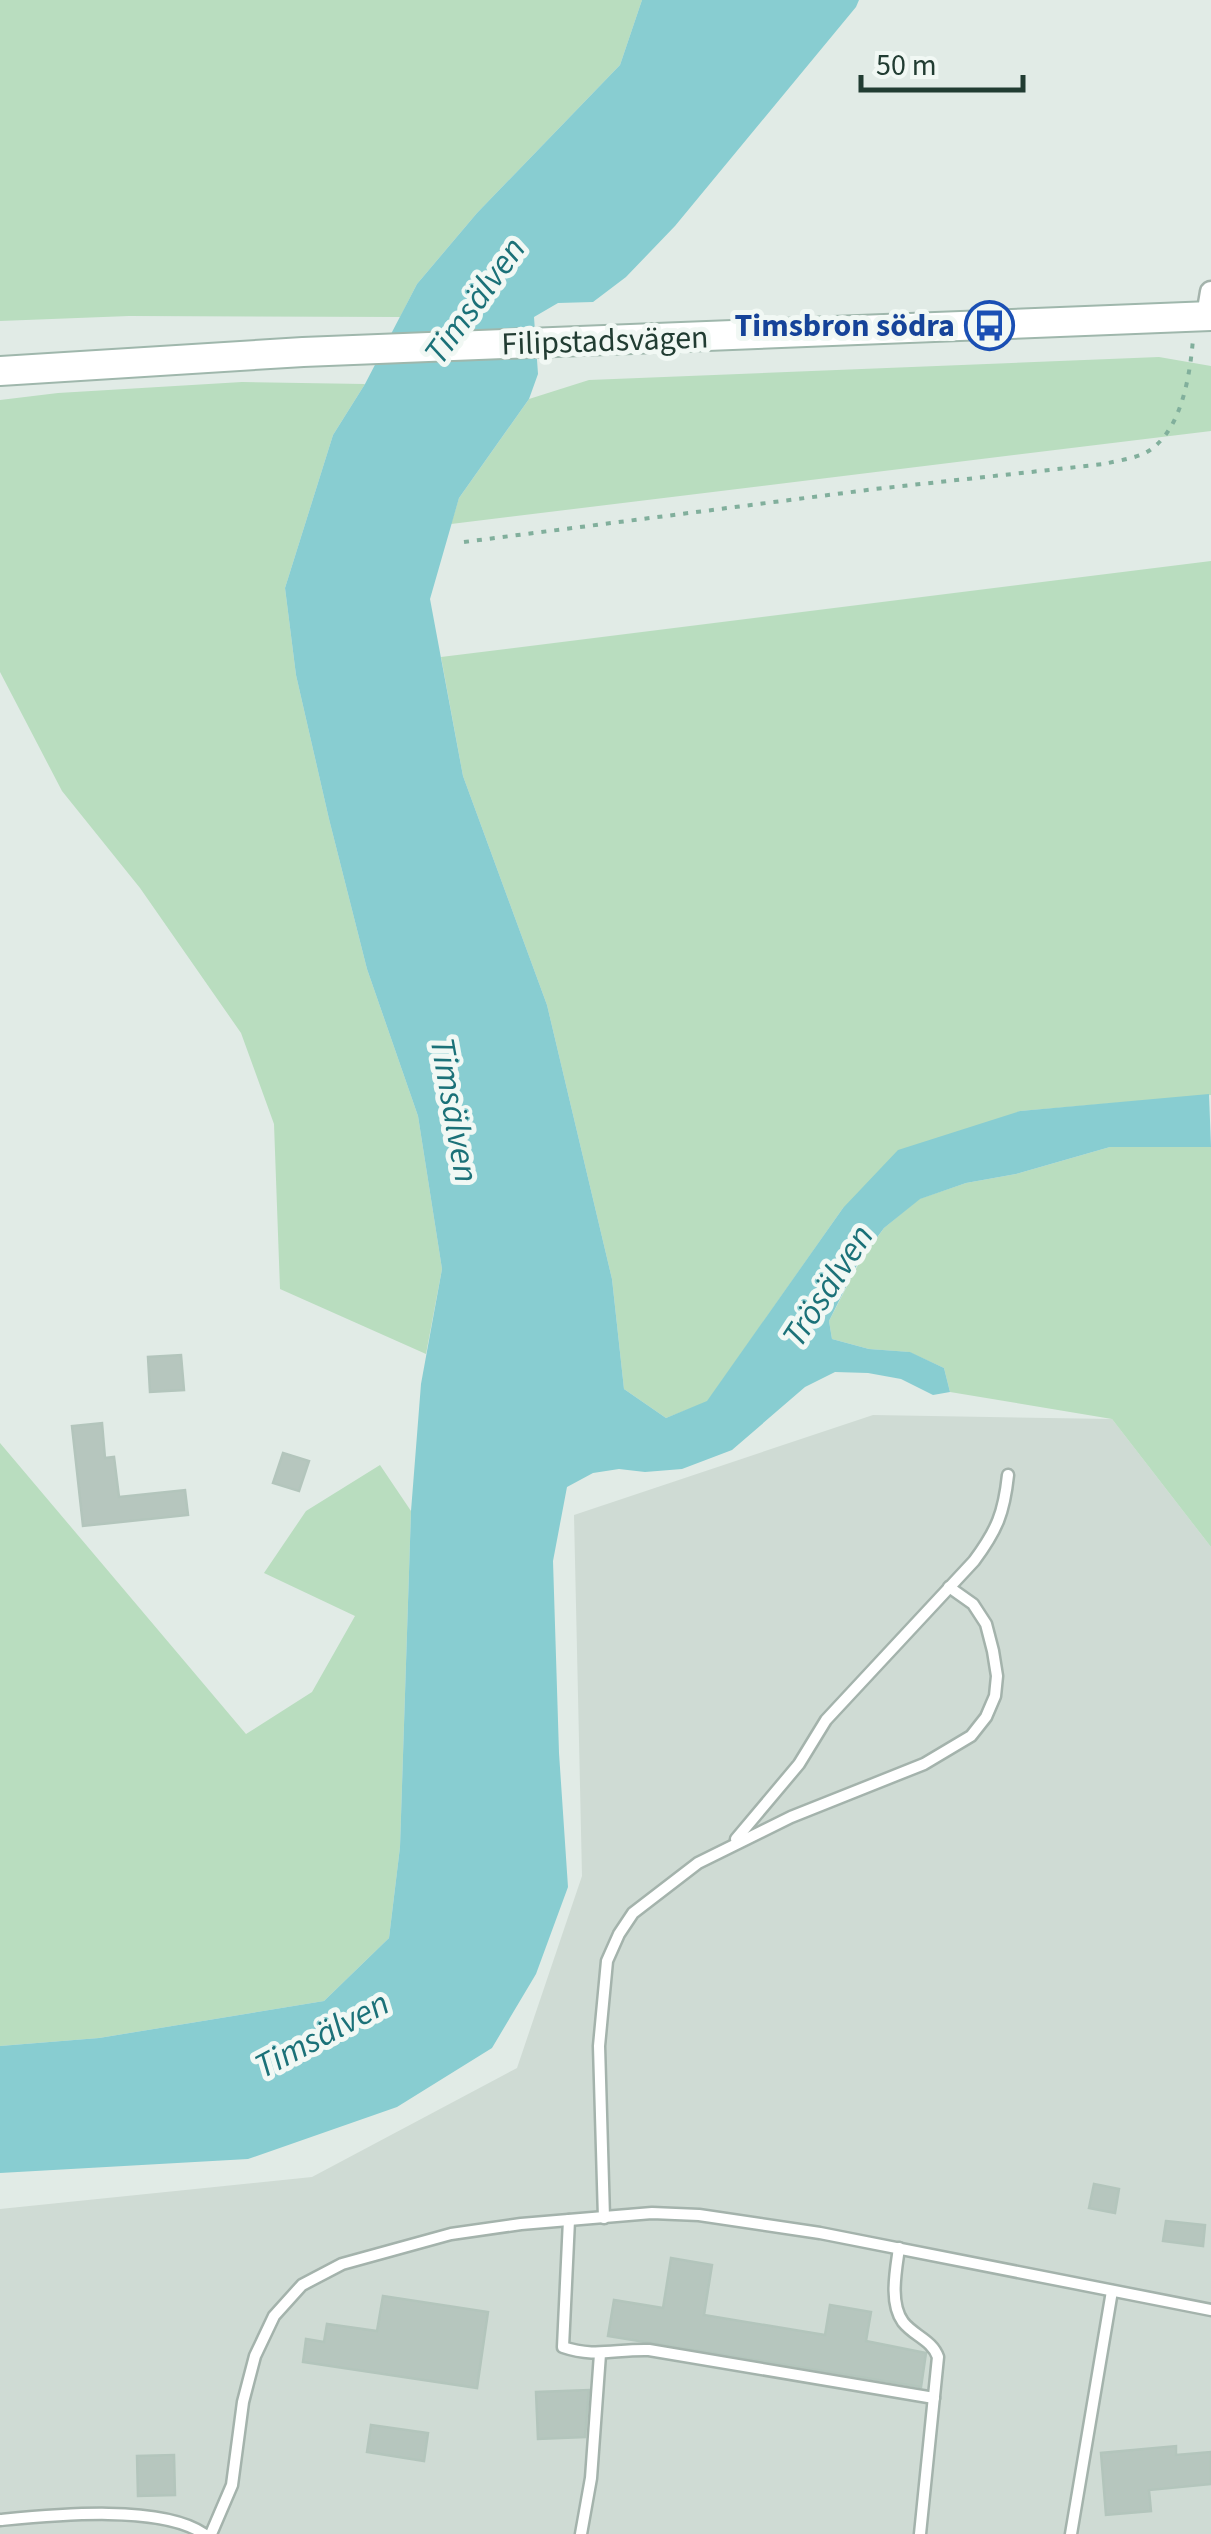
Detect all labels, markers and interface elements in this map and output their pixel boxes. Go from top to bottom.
scale bar [861,30,1024,92]
text: 50 m [876,44,937,87]
water label: Timsälven [412,227,538,375]
bus stop icon: Timsbron södra [964,300,1016,352]
place label: Timsbron södra [735,303,955,349]
street label: Filipstadsvägen [501,314,709,368]
water label: Timsälven [417,1034,491,1186]
water label: Trösälven [770,1215,886,1357]
water label: Timsälven [246,1979,398,2091]

